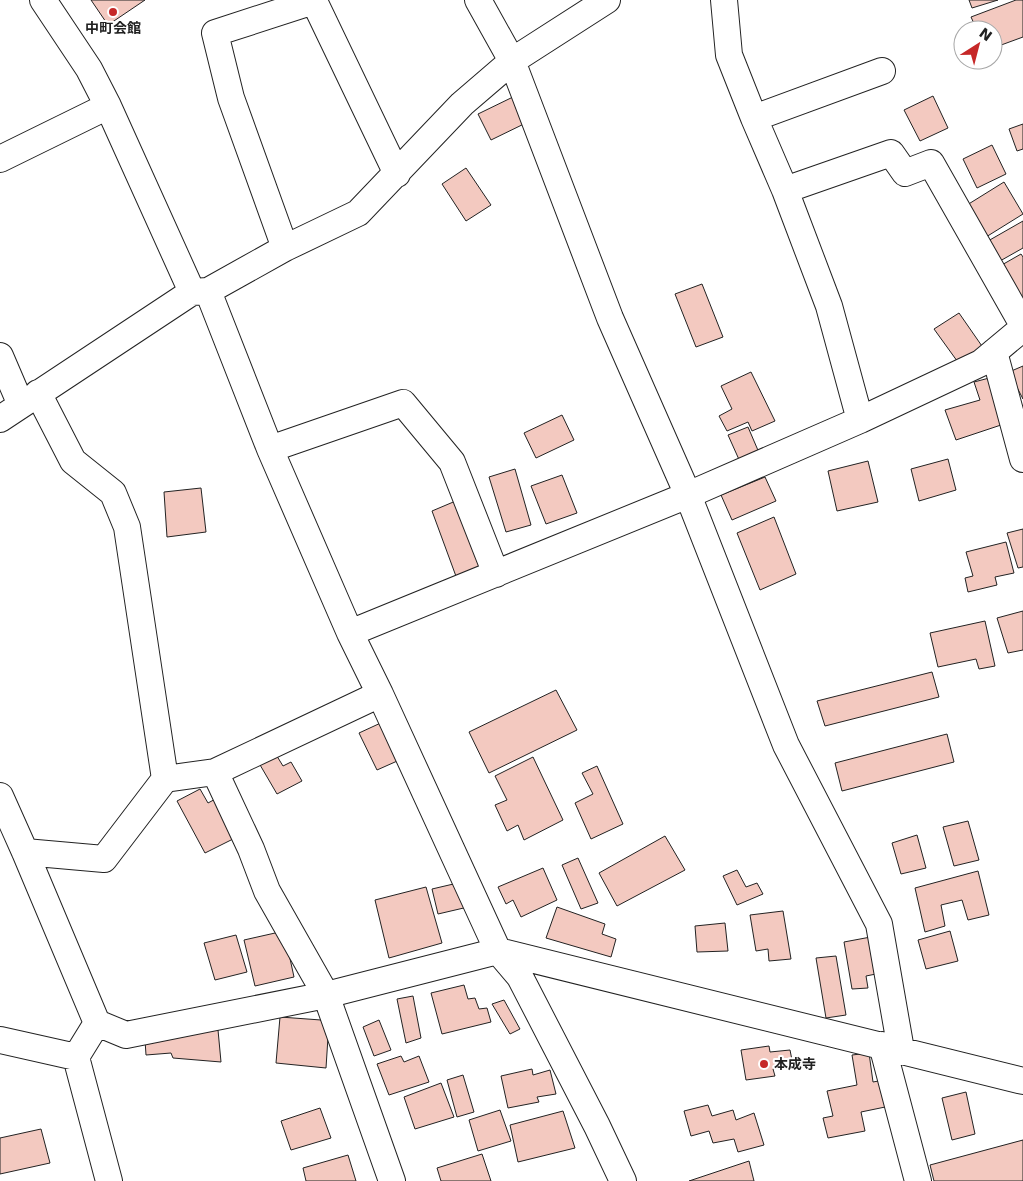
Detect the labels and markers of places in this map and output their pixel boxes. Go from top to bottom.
marker: 中町会館 [107,6,119,18]
place label: 中町会館 [85,20,141,36]
place label: 本成寺 [774,1056,816,1072]
marker: 本成寺 [758,1058,770,1070]

